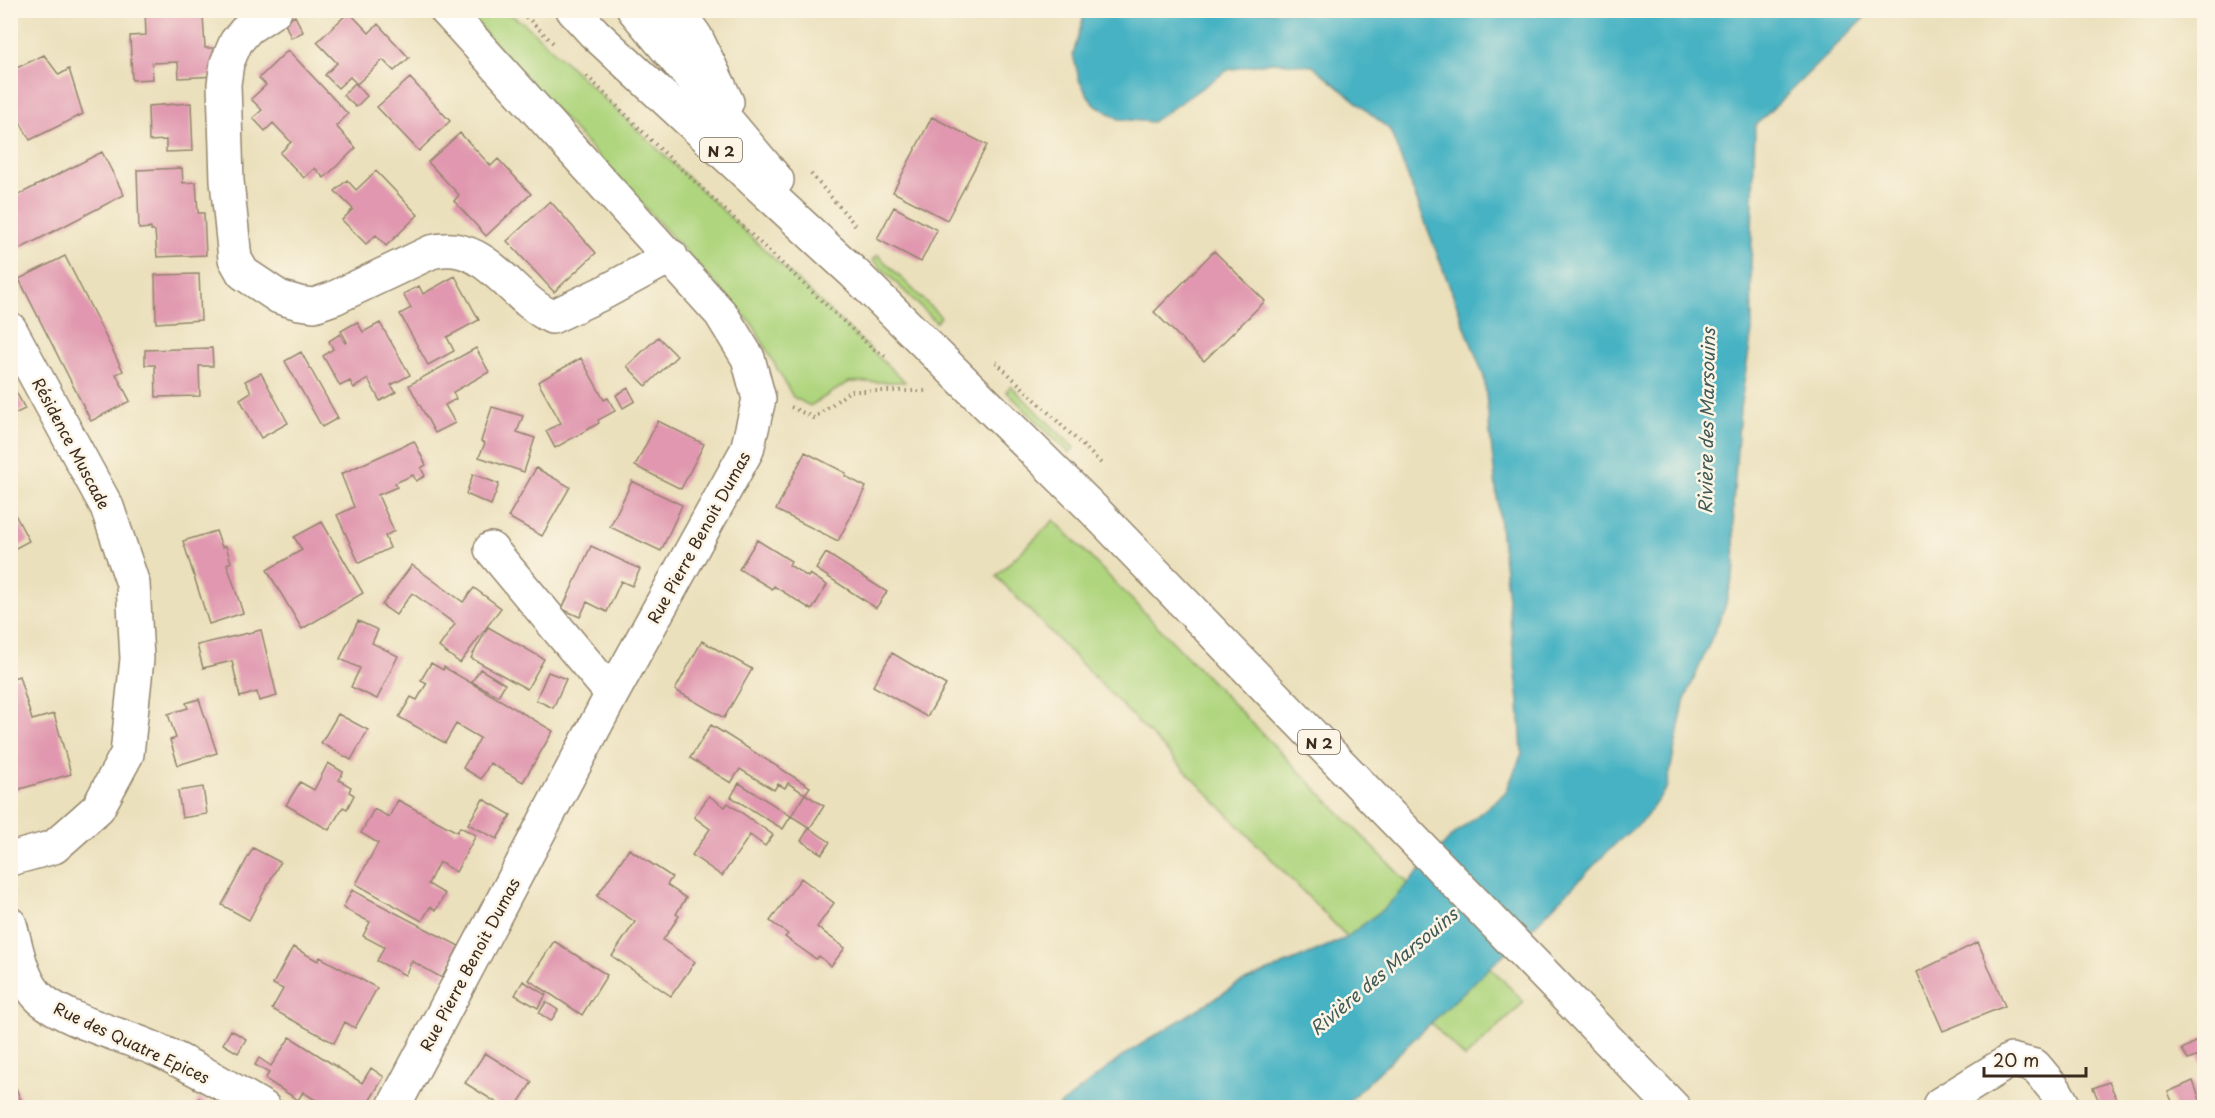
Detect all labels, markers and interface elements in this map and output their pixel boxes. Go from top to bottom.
road number: N 2 [700,138,742,162]
water label: Rivière des Marsouins [1691,326,1721,514]
street label: Résidence Muscade [27,373,117,513]
street label: Rue Pierre Benoit Dumas [641,447,755,627]
road number: N 2 [1298,730,1340,754]
street label: Rue Pierre Benoit Dumas [413,873,525,1055]
water label: Rivière des Marsouins [1303,900,1464,1041]
street label: Rue des Quatre Epices [50,995,214,1089]
scale bar [1984,1040,2086,1078]
text: 20 m [1993,1046,2039,1073]

